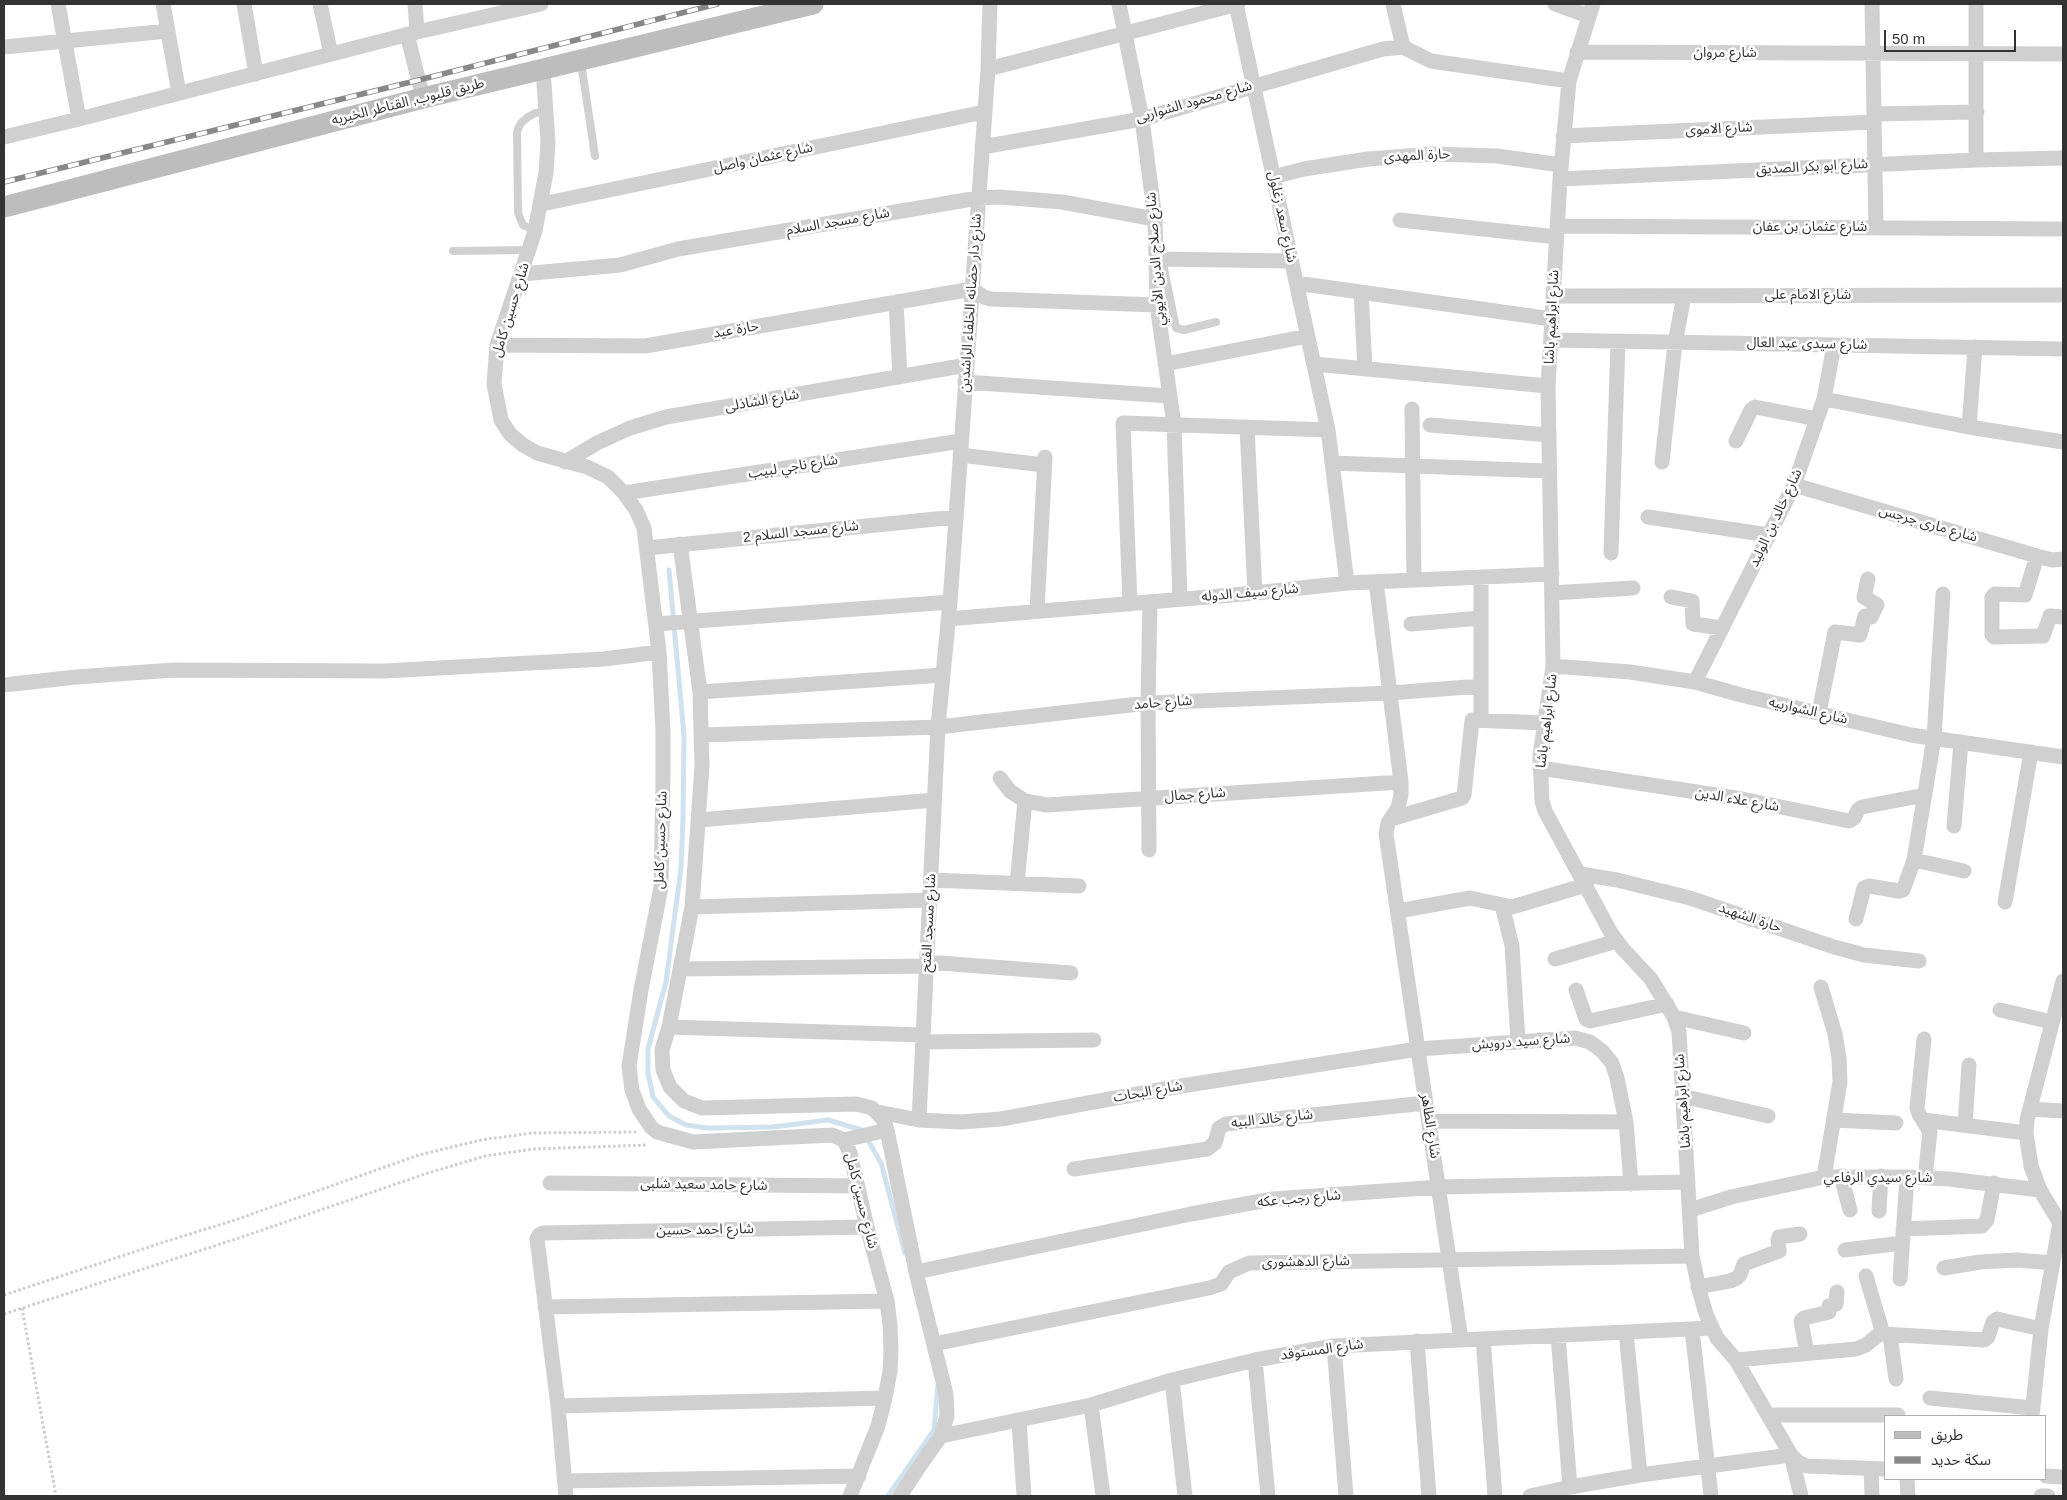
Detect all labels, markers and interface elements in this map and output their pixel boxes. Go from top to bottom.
scale bar [1887,20,2020,52]
text: 50 m [1892,30,1925,47]
street label: شارع مروان [1693,45,1757,61]
street label: طريق قليوب, القناطر الخيريه [330,75,486,129]
street label: شارع محمود الشواربى [1134,77,1254,127]
street label: شارع الاموى [1685,119,1753,139]
street label: شارع عثمان واصل [712,139,814,177]
street label: حارة المهدى [1383,146,1451,166]
street label: شارع ابو بكر الصديق [1755,156,1869,178]
street label: شارع سعد زغلول [1264,170,1300,264]
street label: شارع صلاح الدين الأيوبي [1143,192,1169,326]
street label: شارع مسجد السلام [785,205,891,239]
street label: شارع دار حضانه الخلفاء الراشدين [956,213,986,393]
street label: شارع عثمان بن عفان [1753,219,1867,235]
street label: شارع حسين كامل [489,261,533,359]
street label: شارع ابراهيم باشا [1541,269,1563,365]
street label: شارع الامام على [1765,287,1851,303]
street label: حارة عيد [712,318,760,342]
street label: شارع سيدى عبد العال [1747,335,1867,353]
street label: شارع الشاذلى [724,386,800,416]
street label: شارع ناجي لبيب [747,452,839,482]
street label: شارع خالد بن الوليد [1746,466,1806,570]
street label: شارع مارى جرجس [1877,502,1979,546]
street label: شارع مسجد السلام 2 [742,518,860,546]
street label: شارع سيف الدوله [1201,580,1299,606]
street label: شارع ابراهيم باشا [1533,673,1561,769]
street label: شارع حامد [1133,693,1193,713]
street label: شارع الشواربيه [1767,694,1849,728]
street label: شارع جمال [1164,784,1226,806]
street label: شارع علاء الدين [1694,784,1780,816]
street label: شارع حسين كامل [651,791,671,889]
street label: شارع مسجد الفتح [918,873,940,973]
street label: حارة الشهيد [1716,899,1784,937]
street label: شارع سيد درويش [1471,1030,1571,1054]
street label: شارع ابراهيم باشا [1671,1053,1695,1149]
street label: شارع البحات [1112,1078,1184,1106]
street label: شارع الظاهر [1417,1092,1443,1160]
street label: شارع خالد البيه [1230,1106,1314,1132]
street label: شارع حسين كامل [841,1151,881,1251]
street label: شارع سيدي الرفاعي [1823,1170,1933,1186]
street label: شارع حامد سعيد شلبى [640,1175,768,1195]
street label: شارع رجب عكه [1256,1187,1342,1211]
street label: شارع احمد حسين [656,1221,754,1239]
street label: شارع الدهشورى [1262,1253,1350,1271]
street label: شارع المستوقد [1279,1336,1365,1364]
legend [1884,1415,2047,1480]
text: طريق [1931,1426,1963,1443]
text: سكة حديد [1931,1451,1991,1468]

